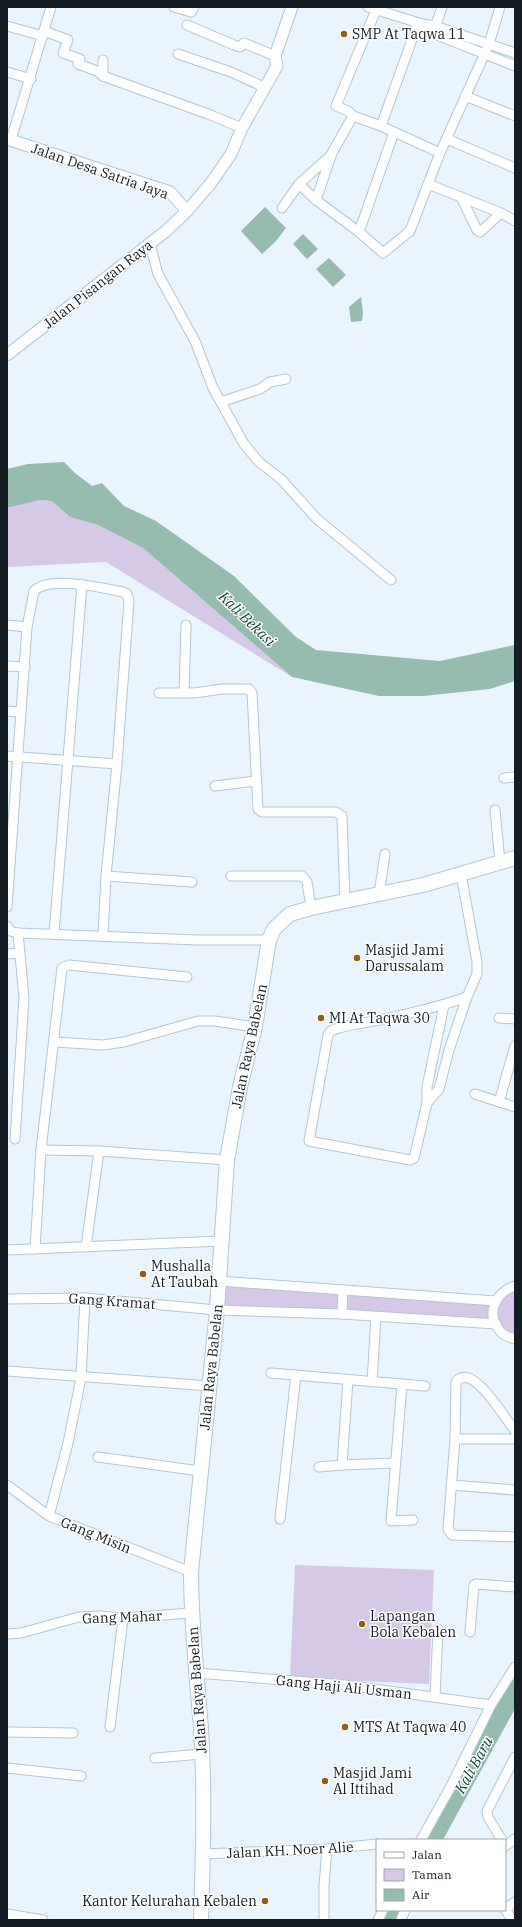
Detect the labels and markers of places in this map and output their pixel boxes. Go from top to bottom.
place label: SMP At Taqwa 11 [352,25,465,43]
marker: SMP At Taqwa 11 [339,29,349,39]
place label: Masjid Jami Darussalam [365,941,444,975]
marker: Masjid Jami Darussalam [352,953,362,963]
place label: MI At Taqwa 30 [329,1009,430,1027]
marker: MI At Taqwa 30 [316,1013,326,1023]
place label: Mushalla At Taubah [151,1257,219,1291]
marker: Mushalla At Taubah [138,1269,148,1279]
place label: Lapangan Bola Kebalen [370,1607,456,1641]
marker: Lapangan Bola Kebalen [357,1619,367,1629]
place label: MTS At Taqwa 40 [353,1718,466,1736]
marker: MTS At Taqwa 40 [340,1722,350,1732]
place label: Masjid Jami Al Ittihad [333,1764,412,1798]
marker: Masjid Jami Al Ittihad [320,1776,330,1786]
place label: Kantor Kelurahan Kebalen [82,1892,257,1910]
marker: Kantor Kelurahan Kebalen [260,1896,270,1906]

